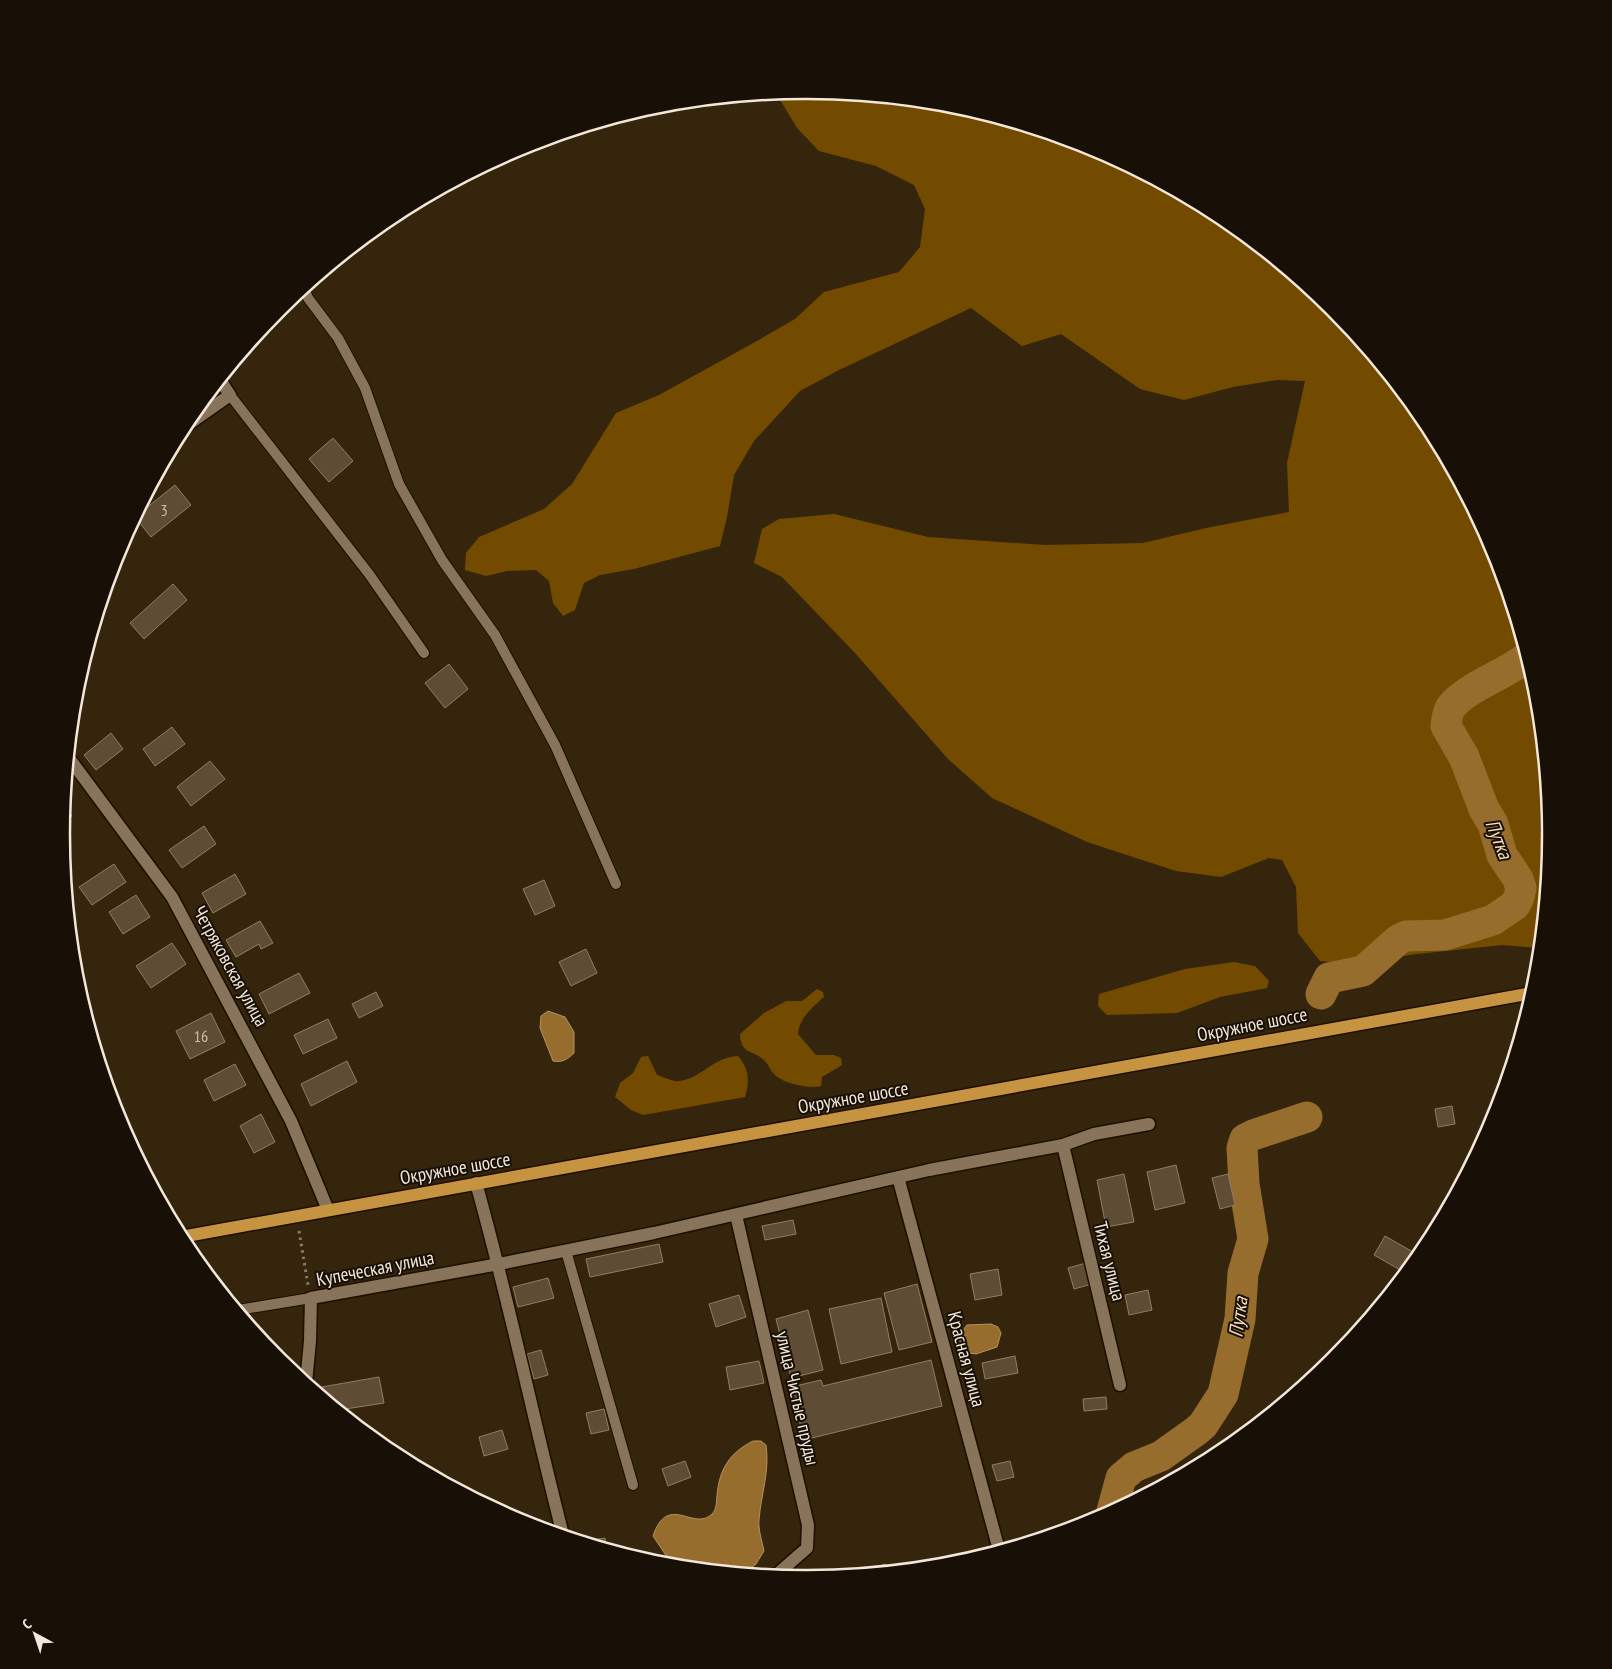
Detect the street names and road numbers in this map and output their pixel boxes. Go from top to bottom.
street label: Четряковская улица [188,902,274,1030]
street label: Окружное шоссе [1195,1002,1309,1046]
street label: Окружное шоссе [796,1075,910,1119]
street label: Окружное шоссе [398,1146,512,1190]
street label: Тихая улица [1089,1219,1131,1303]
street label: Купеческая улица [314,1245,436,1291]
street label: Красная улица [943,1309,991,1409]
street label: улица Чистые пруды [771,1329,825,1467]

